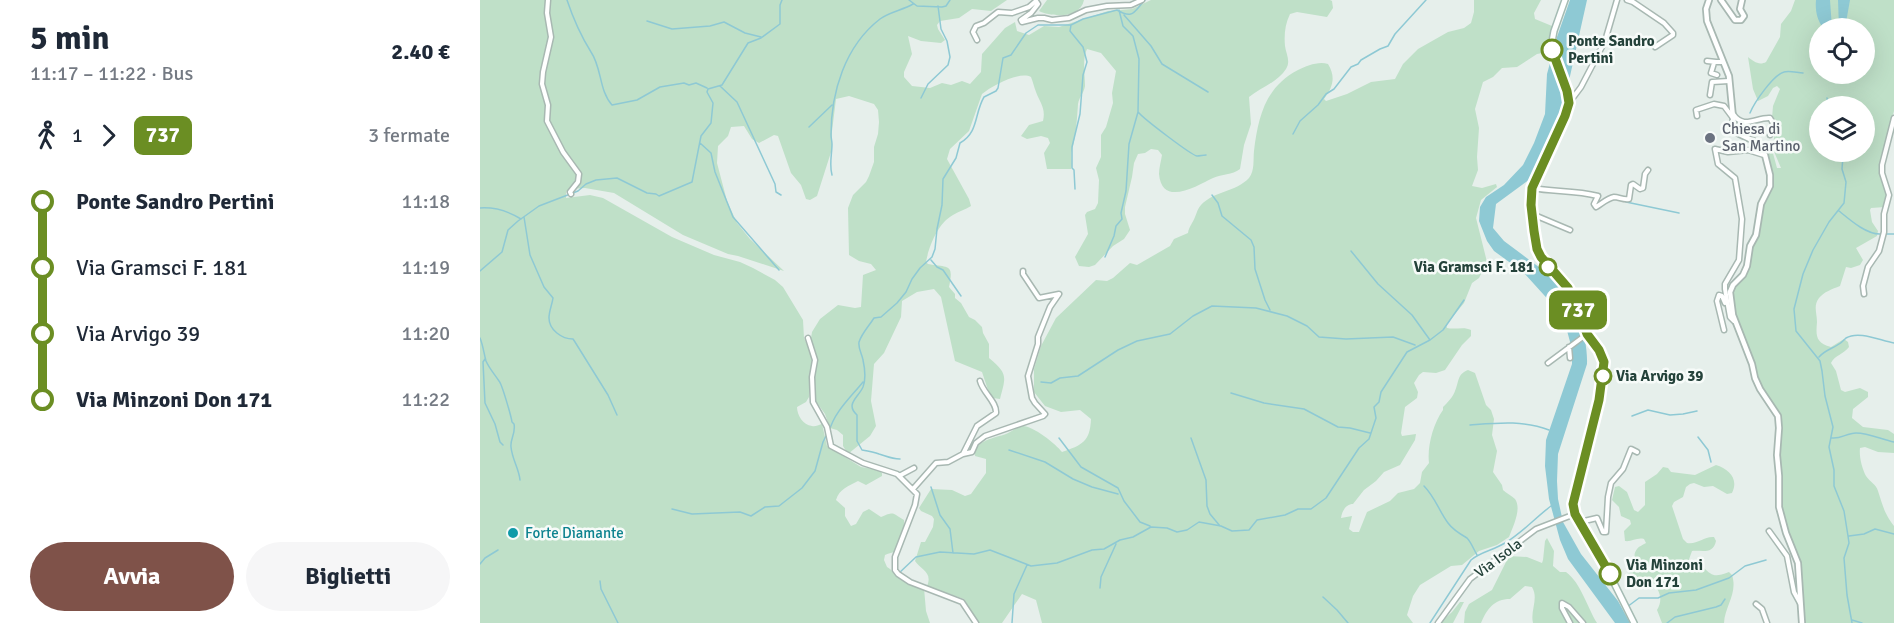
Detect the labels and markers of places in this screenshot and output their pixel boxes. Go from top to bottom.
place label: Ponte Sandro Pertini [1568,32,1655,67]
marker: Ponte Sandro Pertini [1541,39,1563,61]
place label: Chiesa di San Martino [1722,120,1801,155]
marker: Chiesa di San Martino [1703,131,1717,145]
place label: Via Gramsci F. 181 [1414,258,1534,276]
marker: Via Gramsci F. 181 [1539,258,1557,276]
marker: Via Arvigo 39 [1594,367,1612,385]
place label: Via Arvigo 39 [1616,367,1703,385]
place label: Forte Diamante [525,524,624,542]
marker: Forte Diamante [506,526,520,540]
place label: Via Minzoni Don 171 [1626,556,1703,591]
marker: Via Minzoni Don 171 [1599,563,1621,585]

